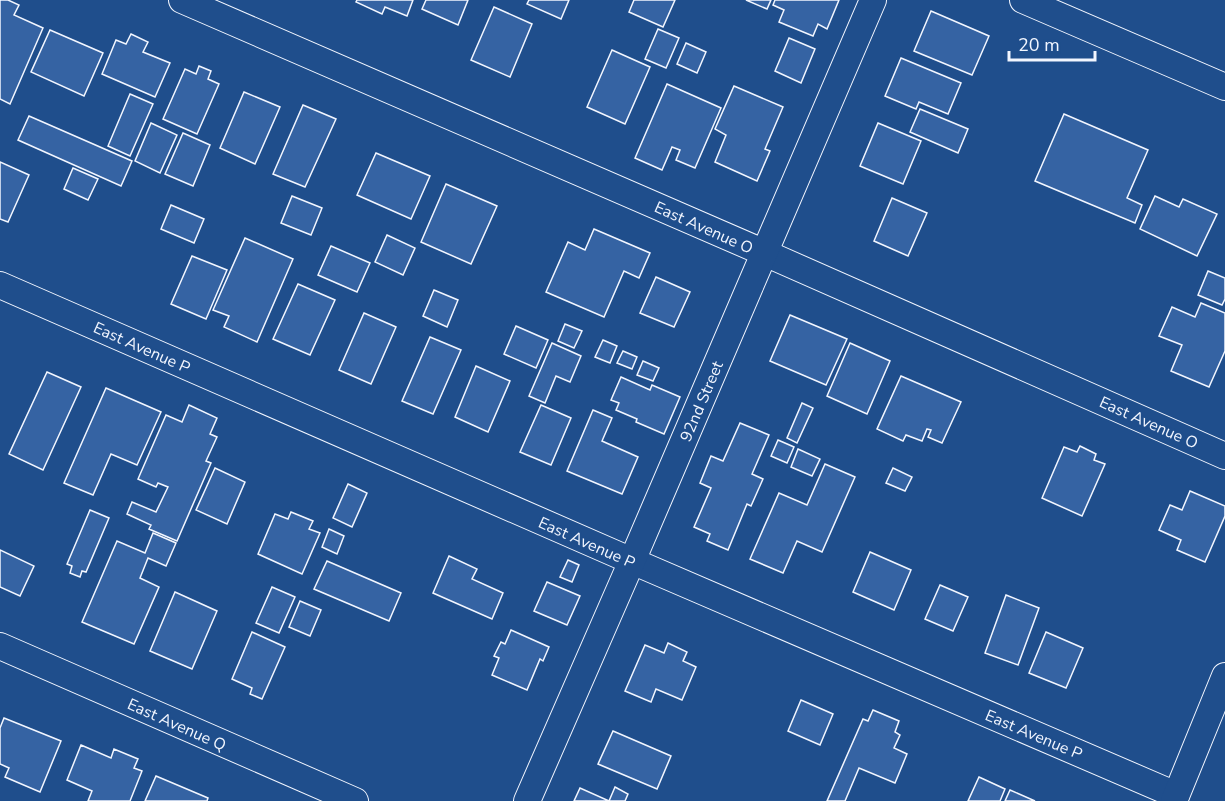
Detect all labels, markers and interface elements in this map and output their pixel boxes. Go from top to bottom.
scale bar [1009,24,1094,62]
text: 20 m [1018,33,1060,57]
street label: East Avenue O [651,196,756,259]
street label: East Avenue P [90,317,193,379]
street label: 92nd Street [675,357,729,445]
street label: East Avenue O [1096,391,1201,454]
street label: East Avenue P [535,512,638,574]
street label: East Avenue Q [124,693,229,756]
street label: East Avenue P [982,705,1086,765]

